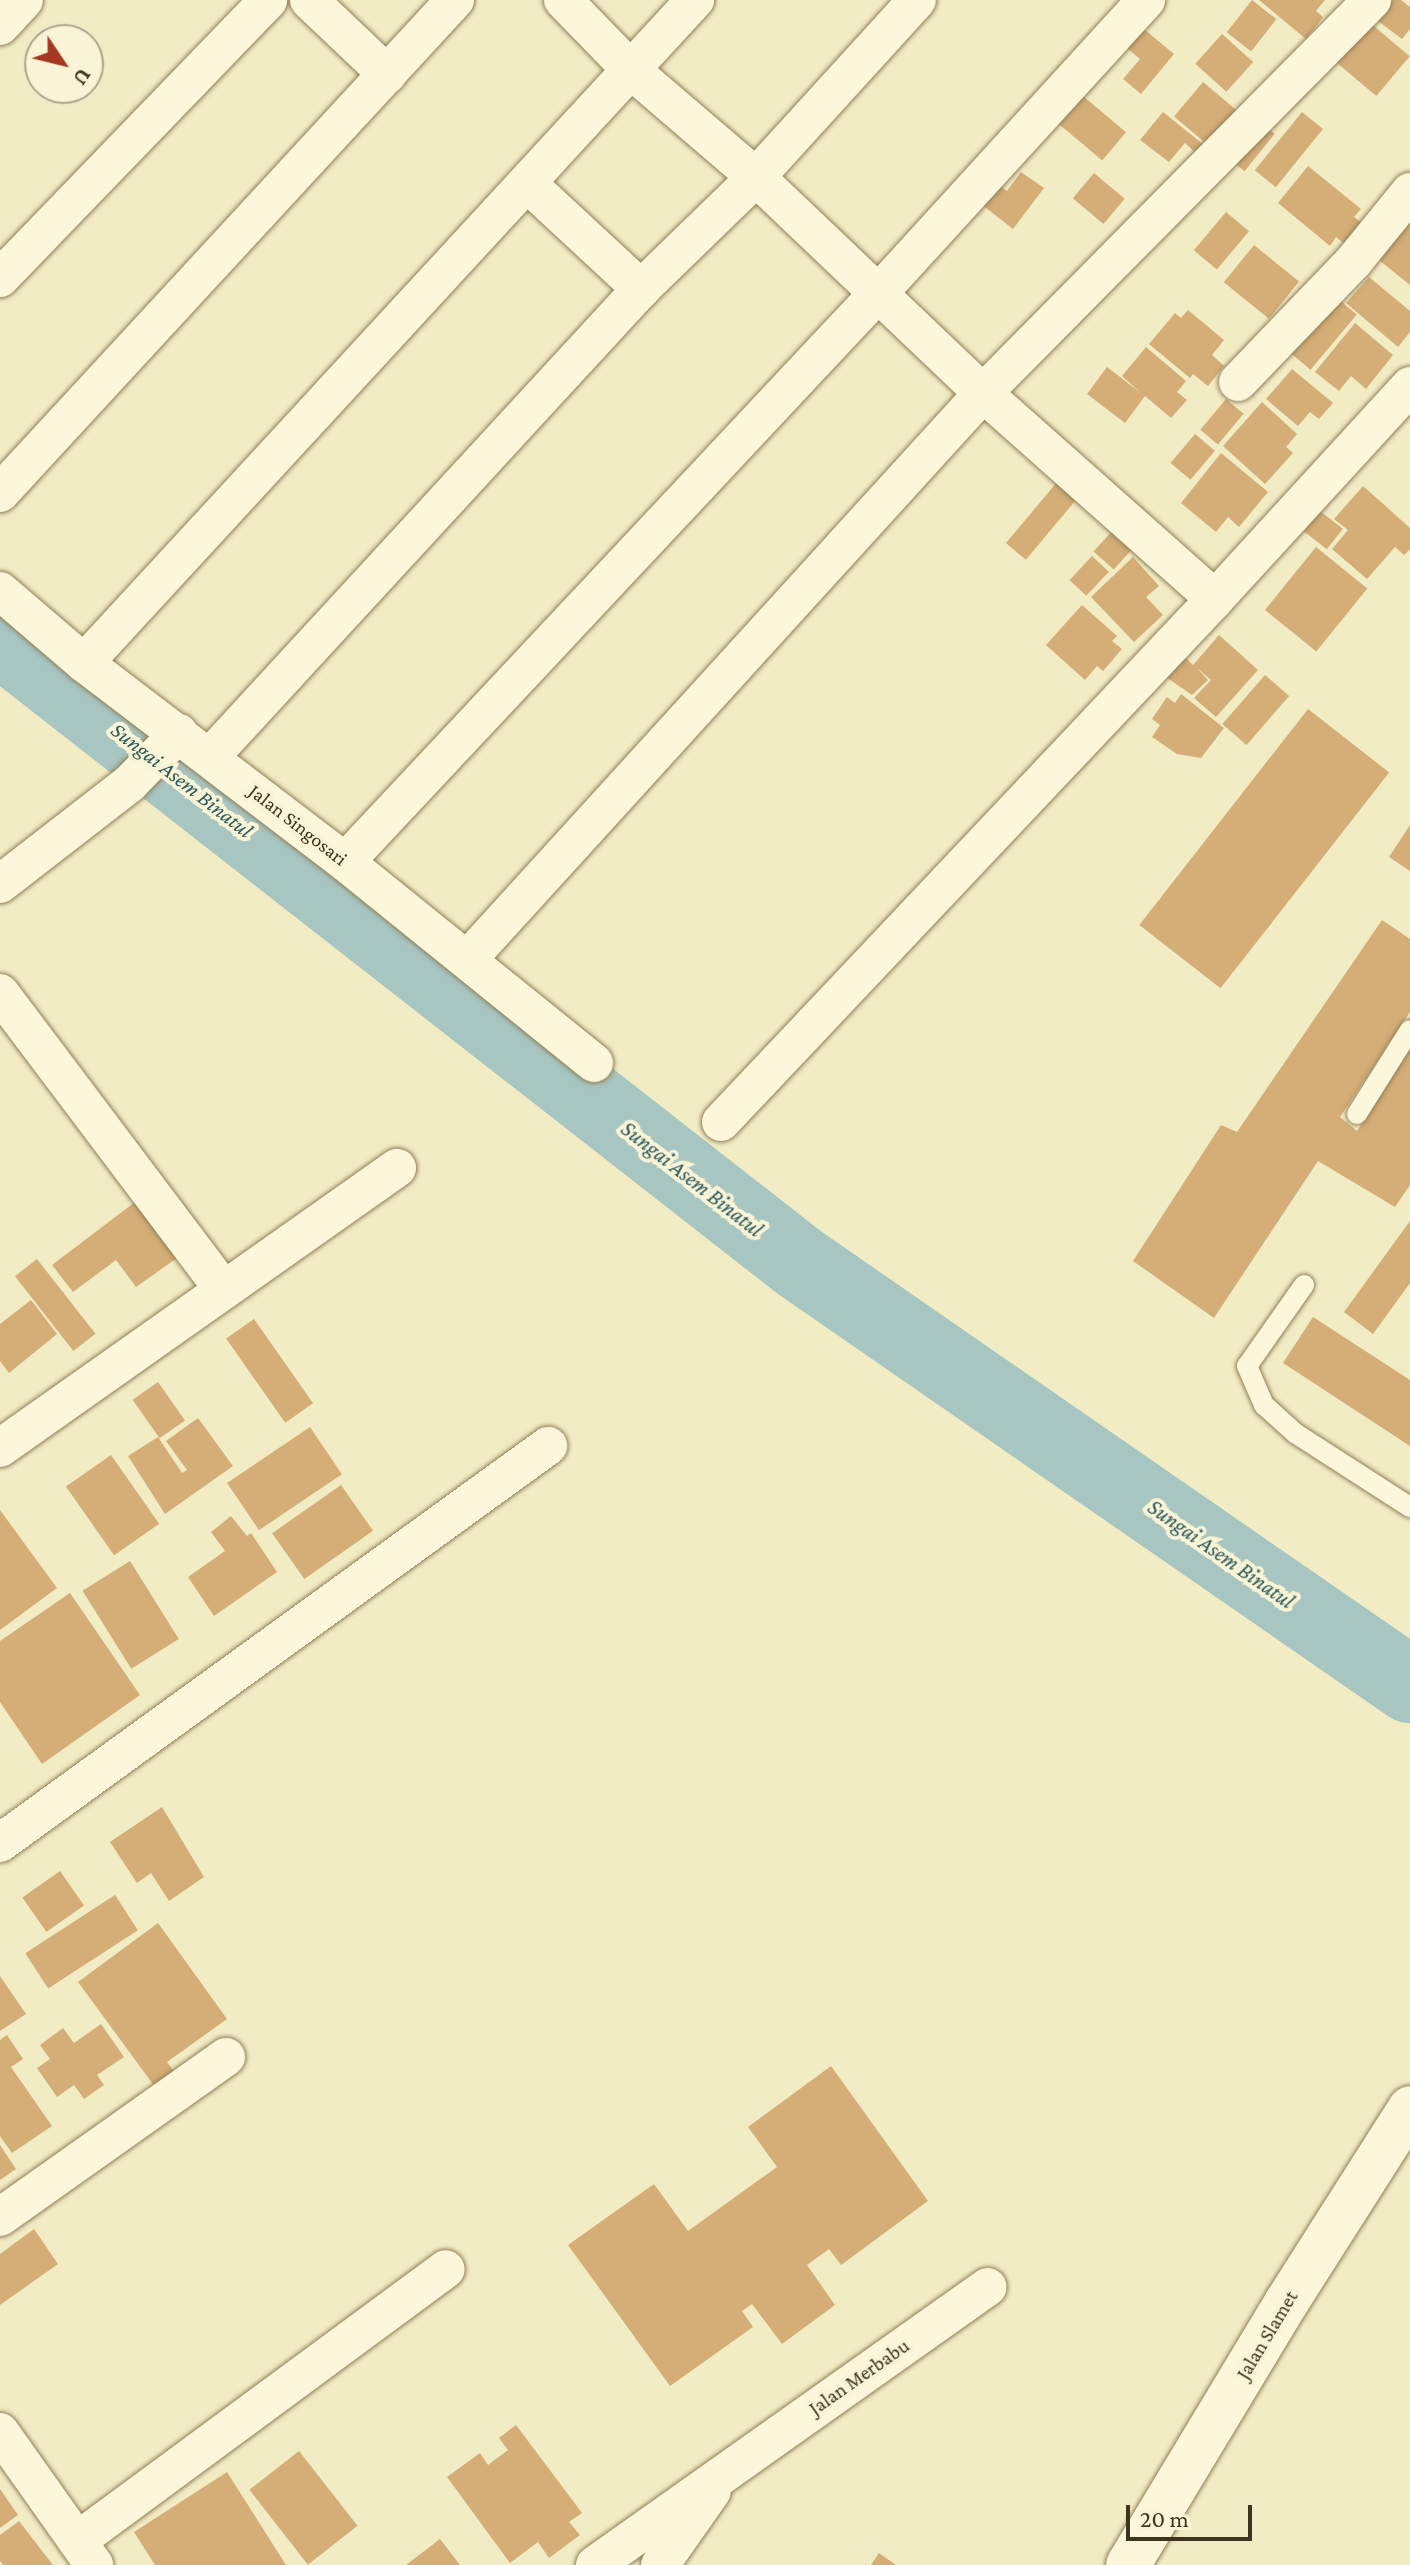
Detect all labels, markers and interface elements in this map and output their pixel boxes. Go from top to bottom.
north arrow [24,24,104,104]
text: U [68,64,97,90]
water label: Sungai Asem Binatul [106,716,258,844]
street label: Jalan Singosari [244,779,352,871]
water label: Sungai Asem Binatul [616,1115,768,1243]
water label: Sungai Asem Binatul [1143,1494,1299,1614]
street label: Jalan Slamet [1231,2286,1303,2384]
street label: Jalan Merbabu [804,2334,914,2420]
scale bar [1130,2489,1256,2539]
text: 20 m [1140,2505,1189,2532]

